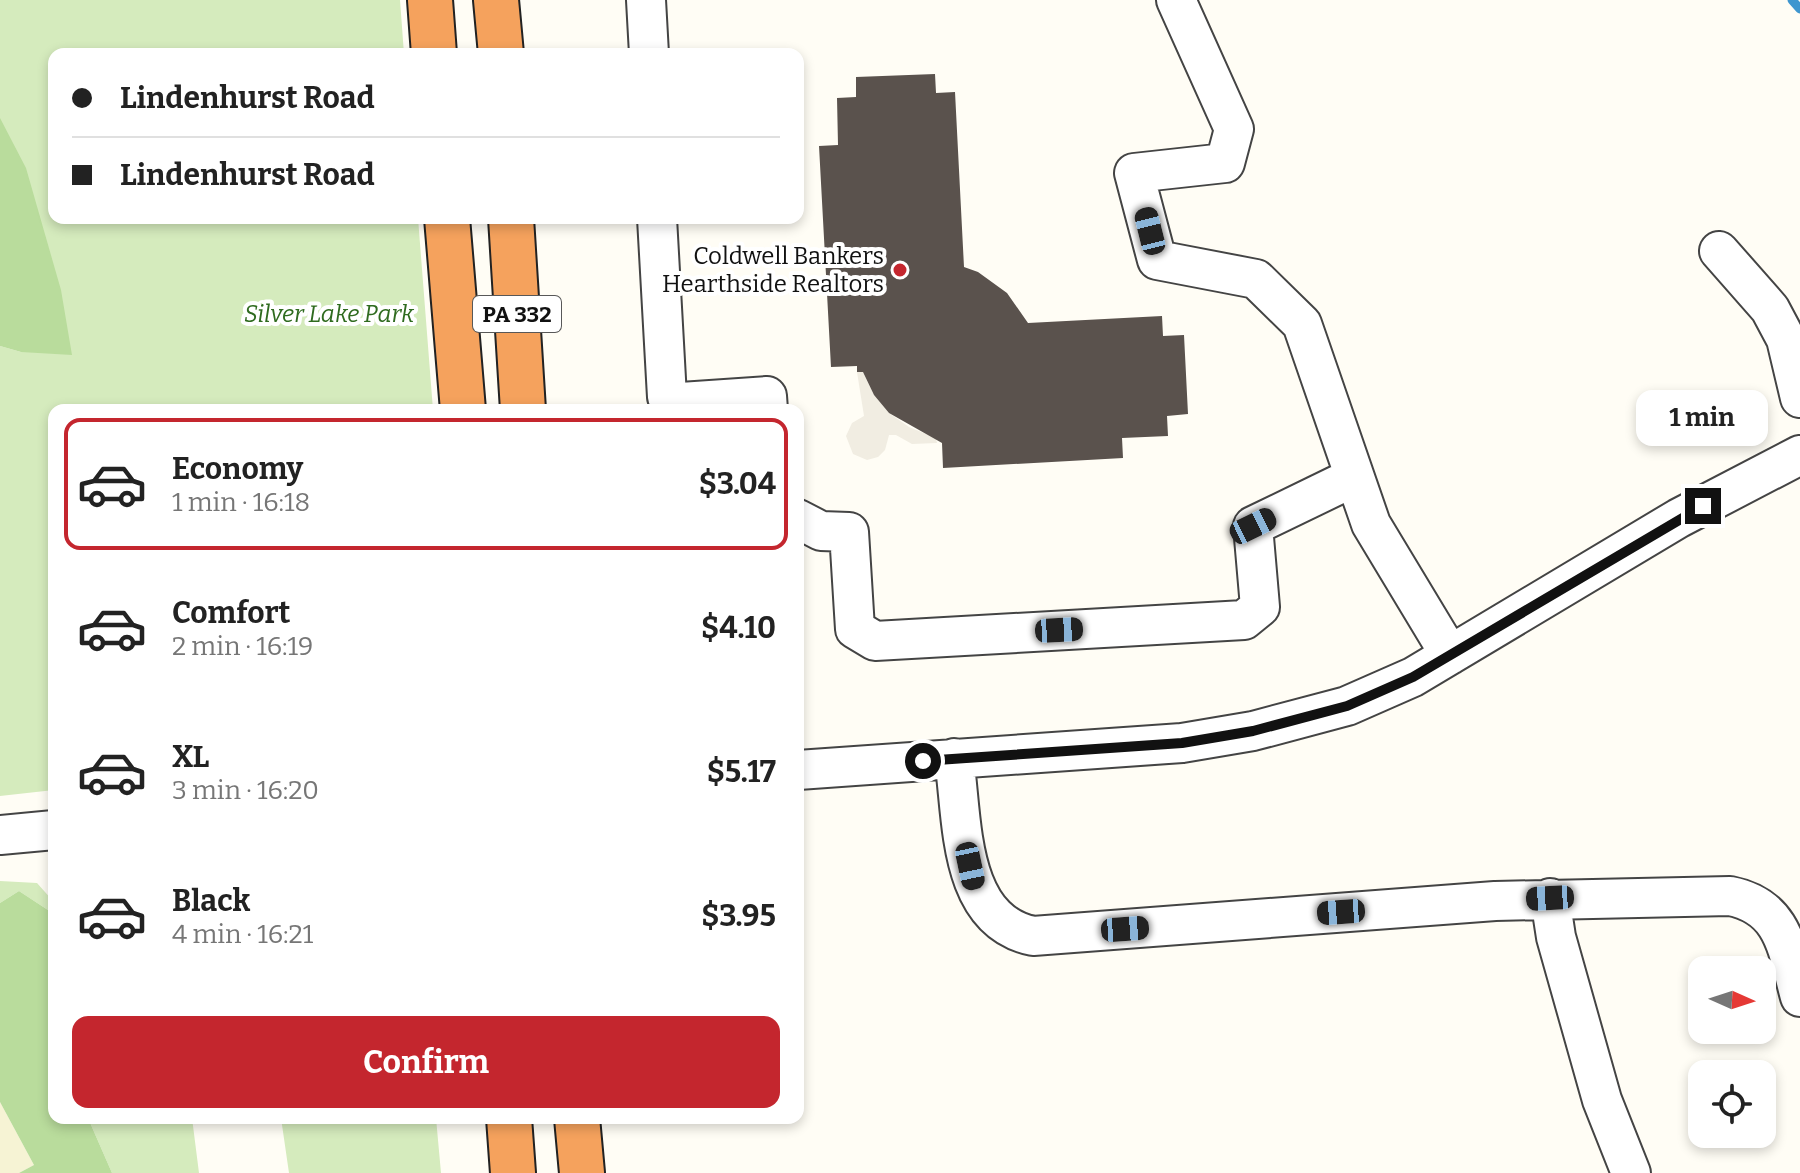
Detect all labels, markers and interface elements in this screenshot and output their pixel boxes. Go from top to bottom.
text: Lindenhurst Road [120,80,375,116]
text: Lindenhurst Road [120,157,375,193]
car [1133,205,1167,257]
place label: Coldwell Bankers Hearthside Realtors [662,242,884,298]
marker: Coldwell Bankers Hearthside Realtors [891,261,909,279]
road number: PA 332 [473,296,561,332]
park label: Silver Lake Park [244,300,415,328]
callout: 1 min [1637,390,1769,446]
text: 1 min [1669,402,1735,433]
icon: car [76,448,148,520]
text: Economy [172,451,303,487]
text: $3.04 [699,466,776,502]
text: 1 min · 16:18 [172,487,310,518]
route end [1685,488,1721,524]
car [1226,505,1280,547]
icon: car [76,592,148,664]
text: Comfort [172,595,290,631]
text: $4.10 [701,610,776,646]
car [1034,617,1084,643]
text: 2 min · 16:19 [172,631,313,662]
icon: car [76,736,148,808]
text: XL [172,739,209,775]
route start [905,743,941,779]
text: $5.17 [707,754,776,790]
text: 3 min · 16:20 [172,775,319,806]
car [953,840,987,892]
icon: car [76,880,148,952]
text: Black [172,883,250,919]
car [1525,885,1575,911]
text: $3.95 [701,898,776,934]
car [1316,898,1366,926]
car [1100,915,1150,943]
text: 4 min · 16:21 [172,919,313,950]
north arrow [1688,956,1776,1044]
map controls [1688,956,1776,1148]
button: Confirm [72,1016,780,1108]
button: locate [1688,1060,1776,1148]

